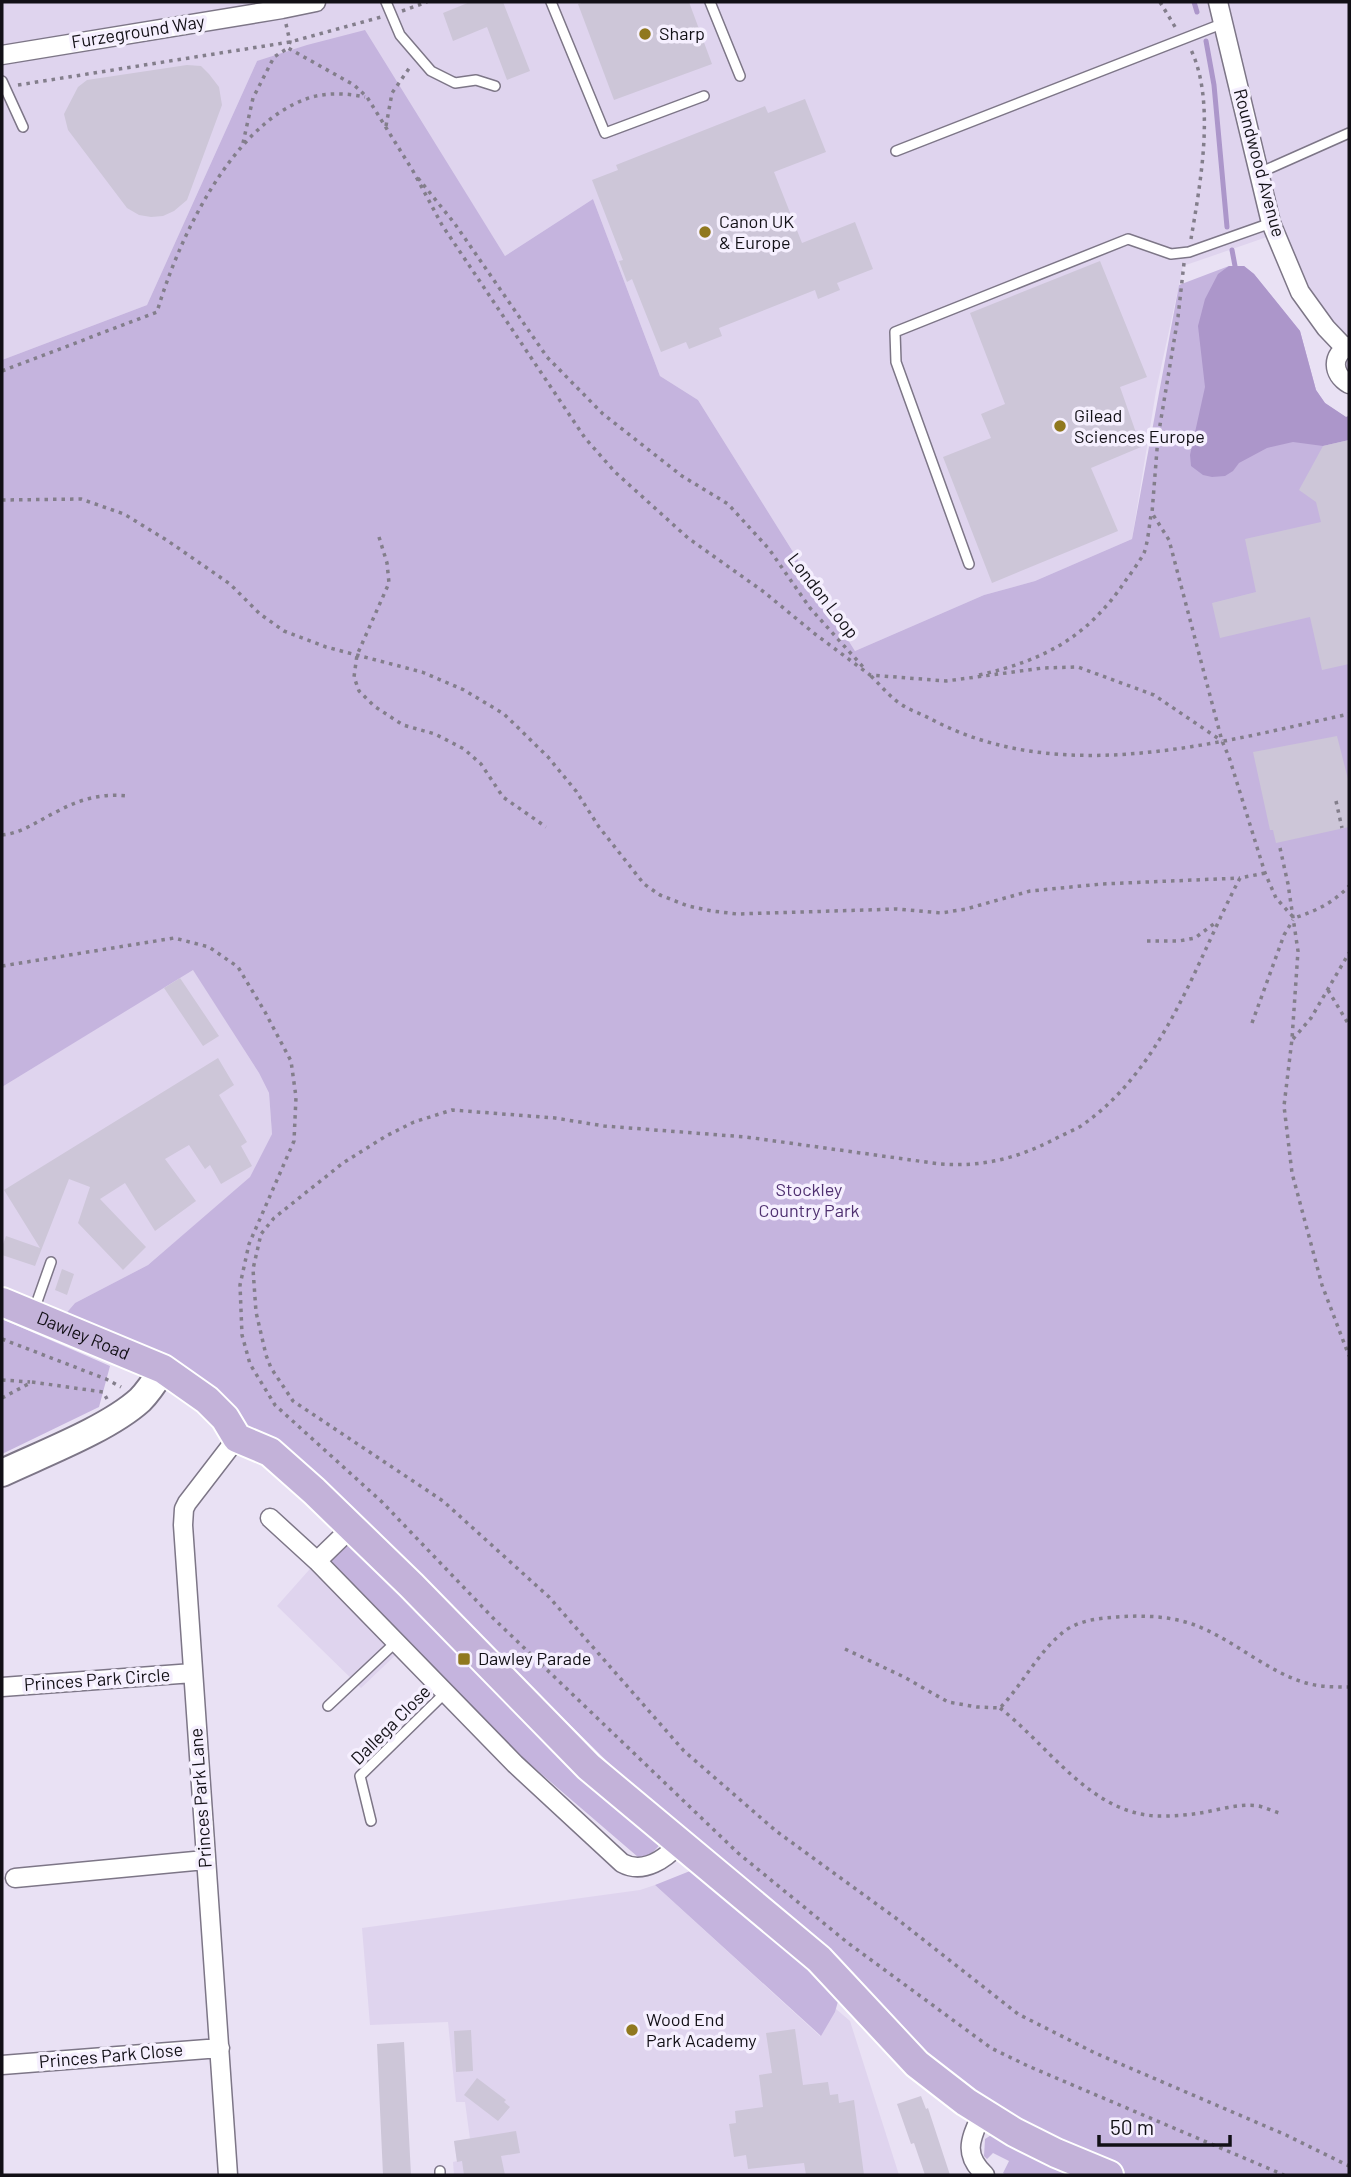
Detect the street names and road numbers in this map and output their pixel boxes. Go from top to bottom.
street label: Furzeground Way [70,10,206,52]
street label: Roundwood Avenue [1230,86,1290,239]
street label: London Loop [784,548,864,642]
street label: Dawley Road [34,1306,133,1364]
street label: Princes Park Circle [23,1663,171,1695]
street label: Dallega Close [346,1680,435,1769]
street label: Princes Park Lane [184,1728,216,1869]
street label: Princes Park Close [38,2038,184,2072]

